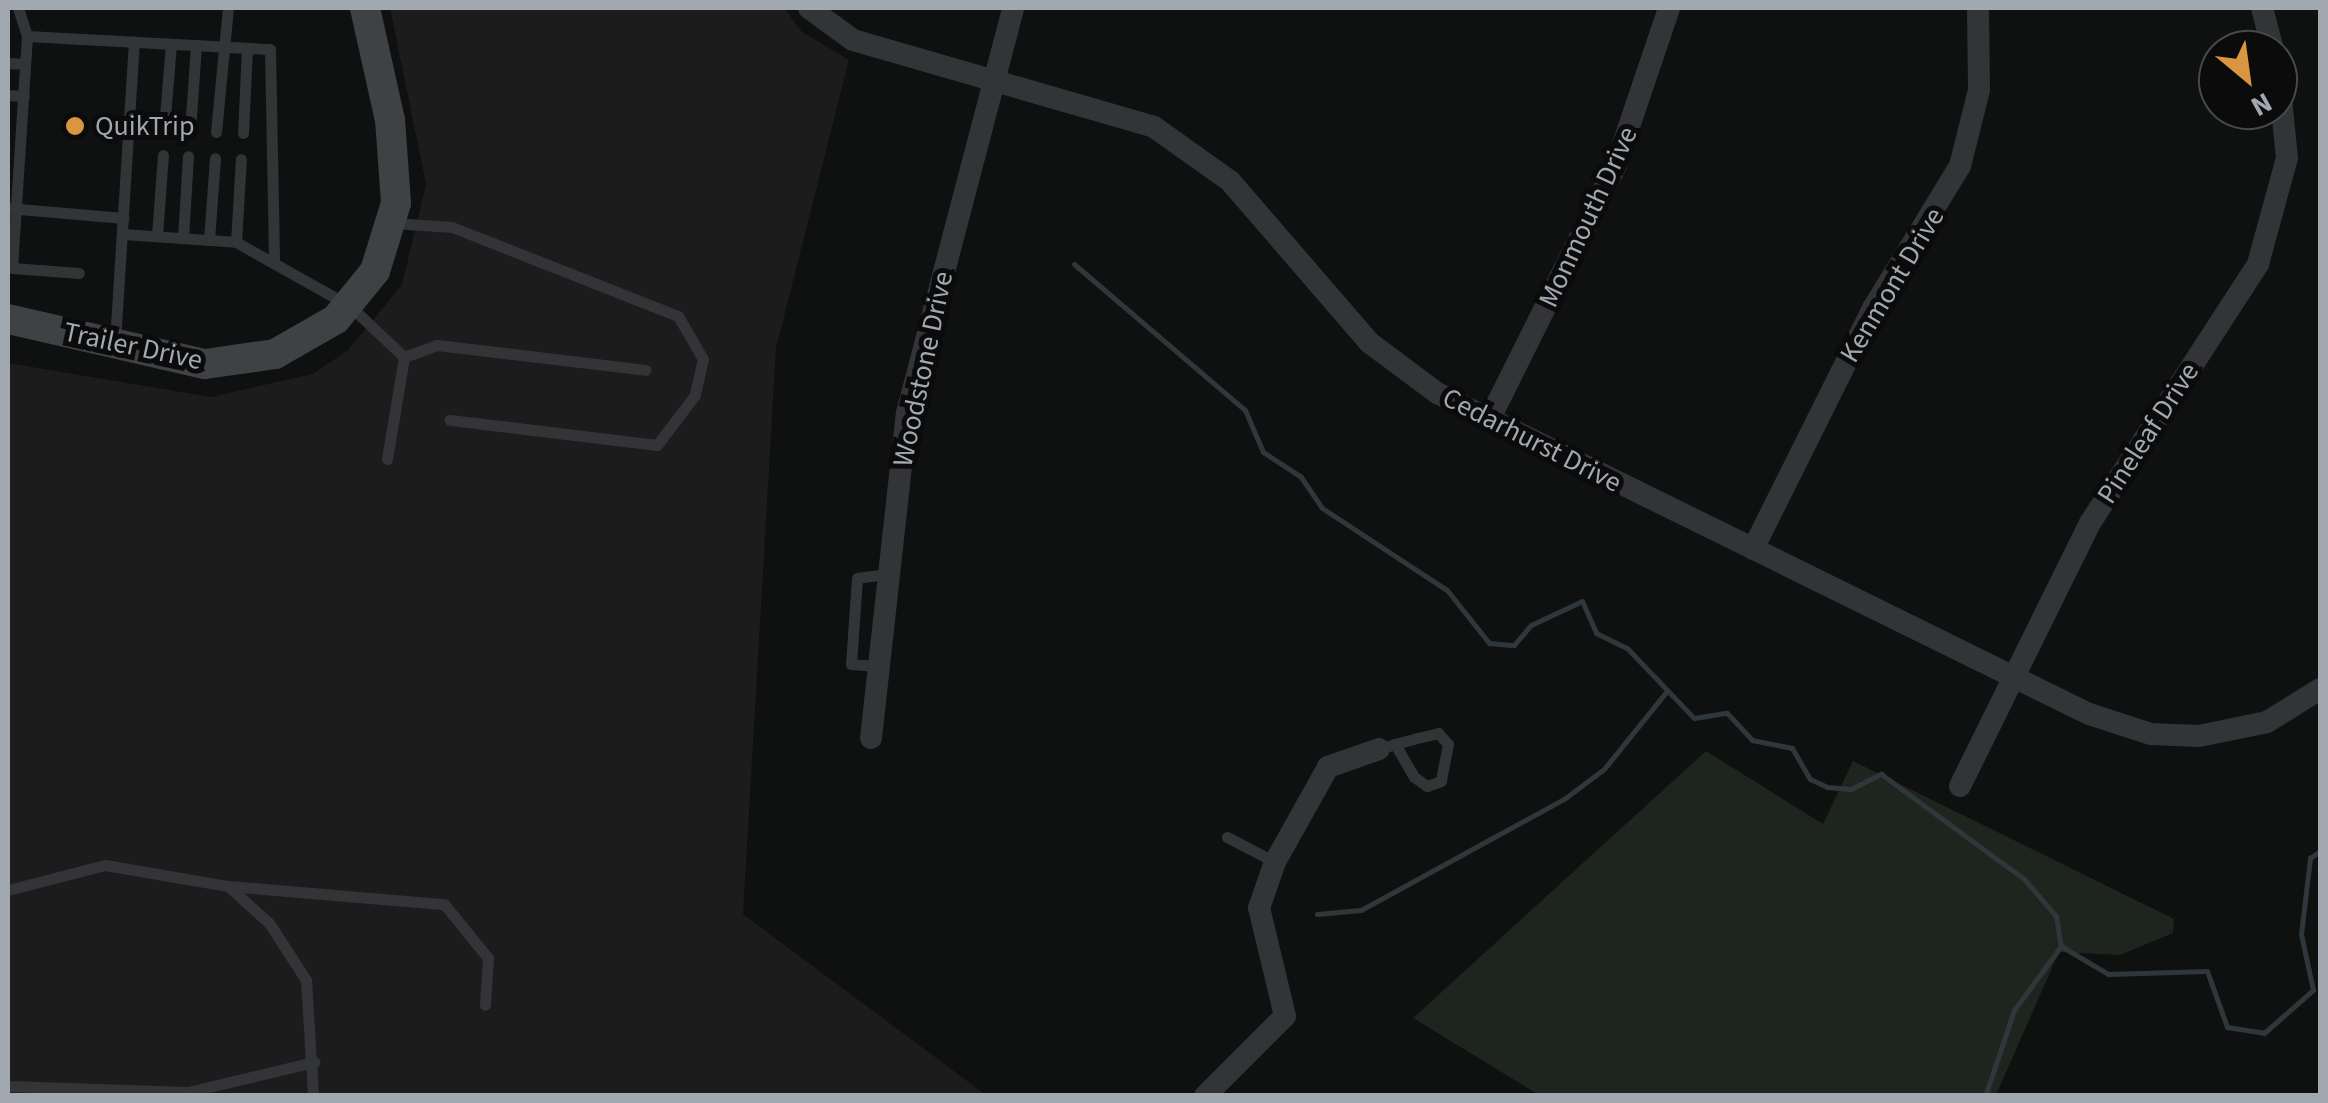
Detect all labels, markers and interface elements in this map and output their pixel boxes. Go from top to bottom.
north arrow [2198,30,2298,130]
text: N [2244,82,2279,126]
place label: QuikTrip [95,109,194,143]
marker: QuikTrip [64,115,86,137]
street label: Monmouth Drive [1531,121,1645,313]
street label: Kenmont Drive [1833,201,1951,369]
street label: Woodstone Drive [886,268,960,470]
street label: Trailer Drive [61,315,205,377]
street label: Pineleaf Drive [2090,356,2206,510]
street label: Cedarhurst Drive [1437,380,1627,500]

